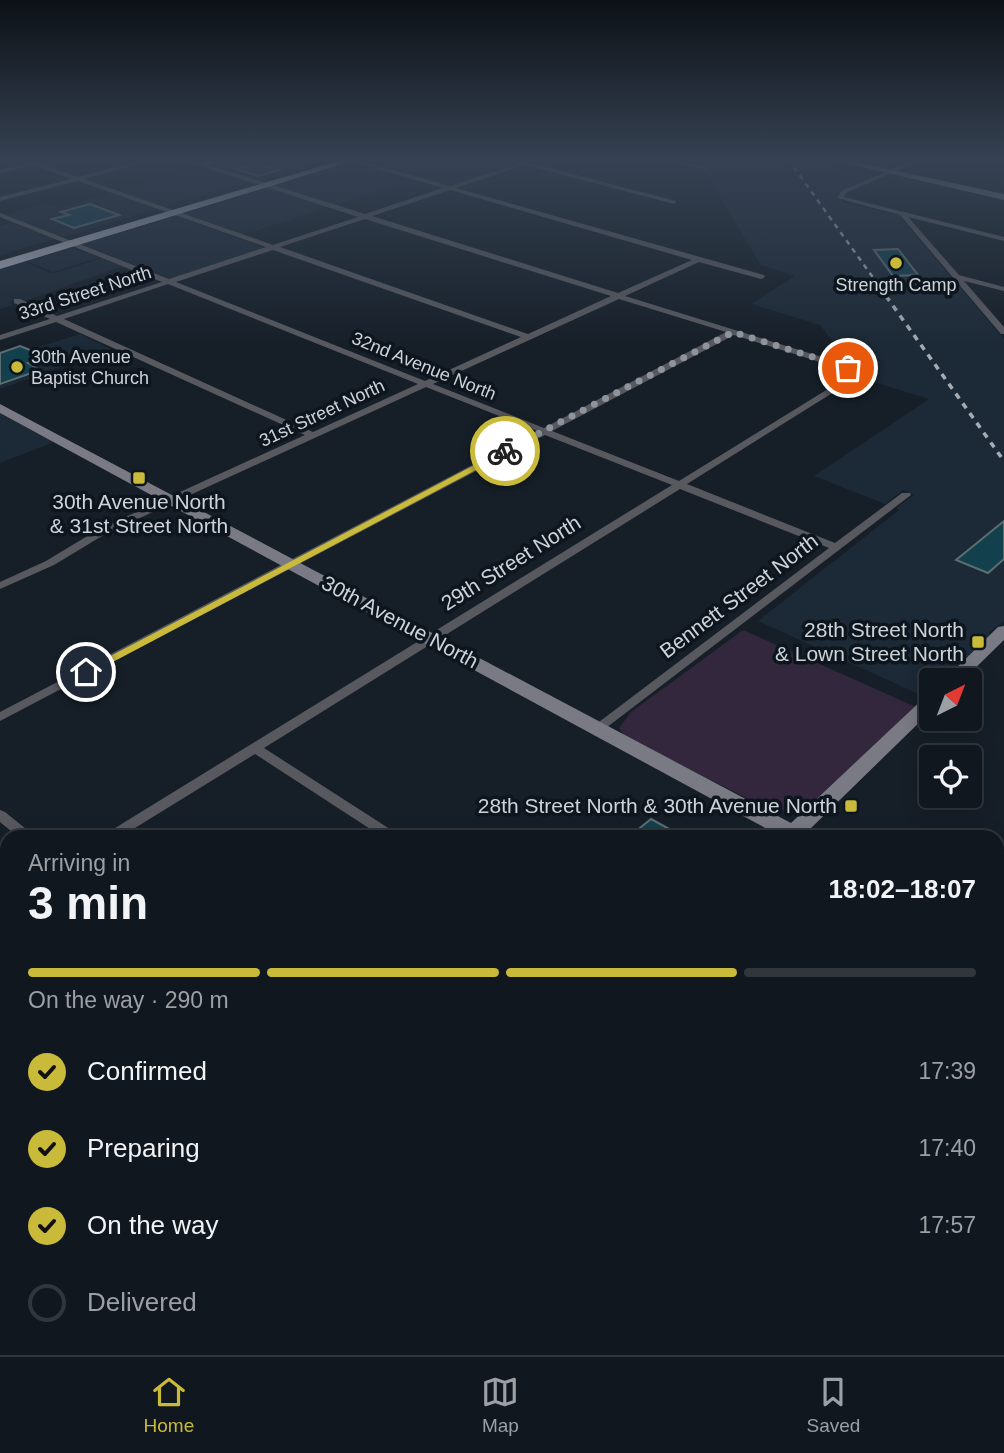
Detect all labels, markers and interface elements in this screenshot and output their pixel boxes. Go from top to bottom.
marker: Strength Camp [888,255,904,271]
street label: 33rd Street North [16,262,154,324]
place label: Strength Camp [835,275,957,295]
street label: 32nd Avenue North [349,328,499,404]
pin [818,338,878,398]
place label: 30th Avenue Baptist Church [31,347,149,388]
icon: bag [829,349,867,387]
marker: 30th Avenue Baptist Church [9,359,25,375]
street label: 31st Street North [256,375,388,451]
courier [470,416,540,486]
icon: bike [486,432,524,470]
marker: 30th Avenue North & 31st Street North [131,470,147,486]
place label: 30th Avenue North & 31st Street North [50,490,228,537]
street label: 29th Street North [437,510,585,615]
street label: Bennett Street North [655,529,822,662]
street label: 30th Avenue North [318,571,482,672]
place label: 28th Street North & Lown Street North [775,618,964,665]
marker: 28th Street North & Lown Street North [970,634,986,650]
pin [56,642,116,702]
icon: home [67,653,105,691]
north arrow [919,668,982,732]
map controls [919,668,982,808]
button: locate [919,745,982,808]
place label: 28th Street North & 30th Avenue North [478,794,837,817]
marker: 28th Street North & 30th Avenue North [843,798,859,814]
text: Arriving in [28,850,130,876]
text: 18:02–18:07 [829,874,976,904]
text: 3 min [28,877,148,929]
text: On the way · 290 m [28,987,229,1013]
icon: check [28,1053,66,1091]
text: Confirmed [87,1056,207,1086]
text: 17:39 [918,1058,976,1084]
icon: check [28,1130,66,1168]
text: Preparing [87,1133,200,1163]
text: 17:40 [918,1135,976,1161]
icon: check [28,1207,66,1245]
text: On the way [87,1210,219,1240]
text: 17:57 [918,1212,976,1238]
text: Delivered [87,1287,197,1317]
tab: Home [144,1373,194,1437]
tab: Map [481,1373,519,1437]
tab: Saved [807,1373,860,1437]

